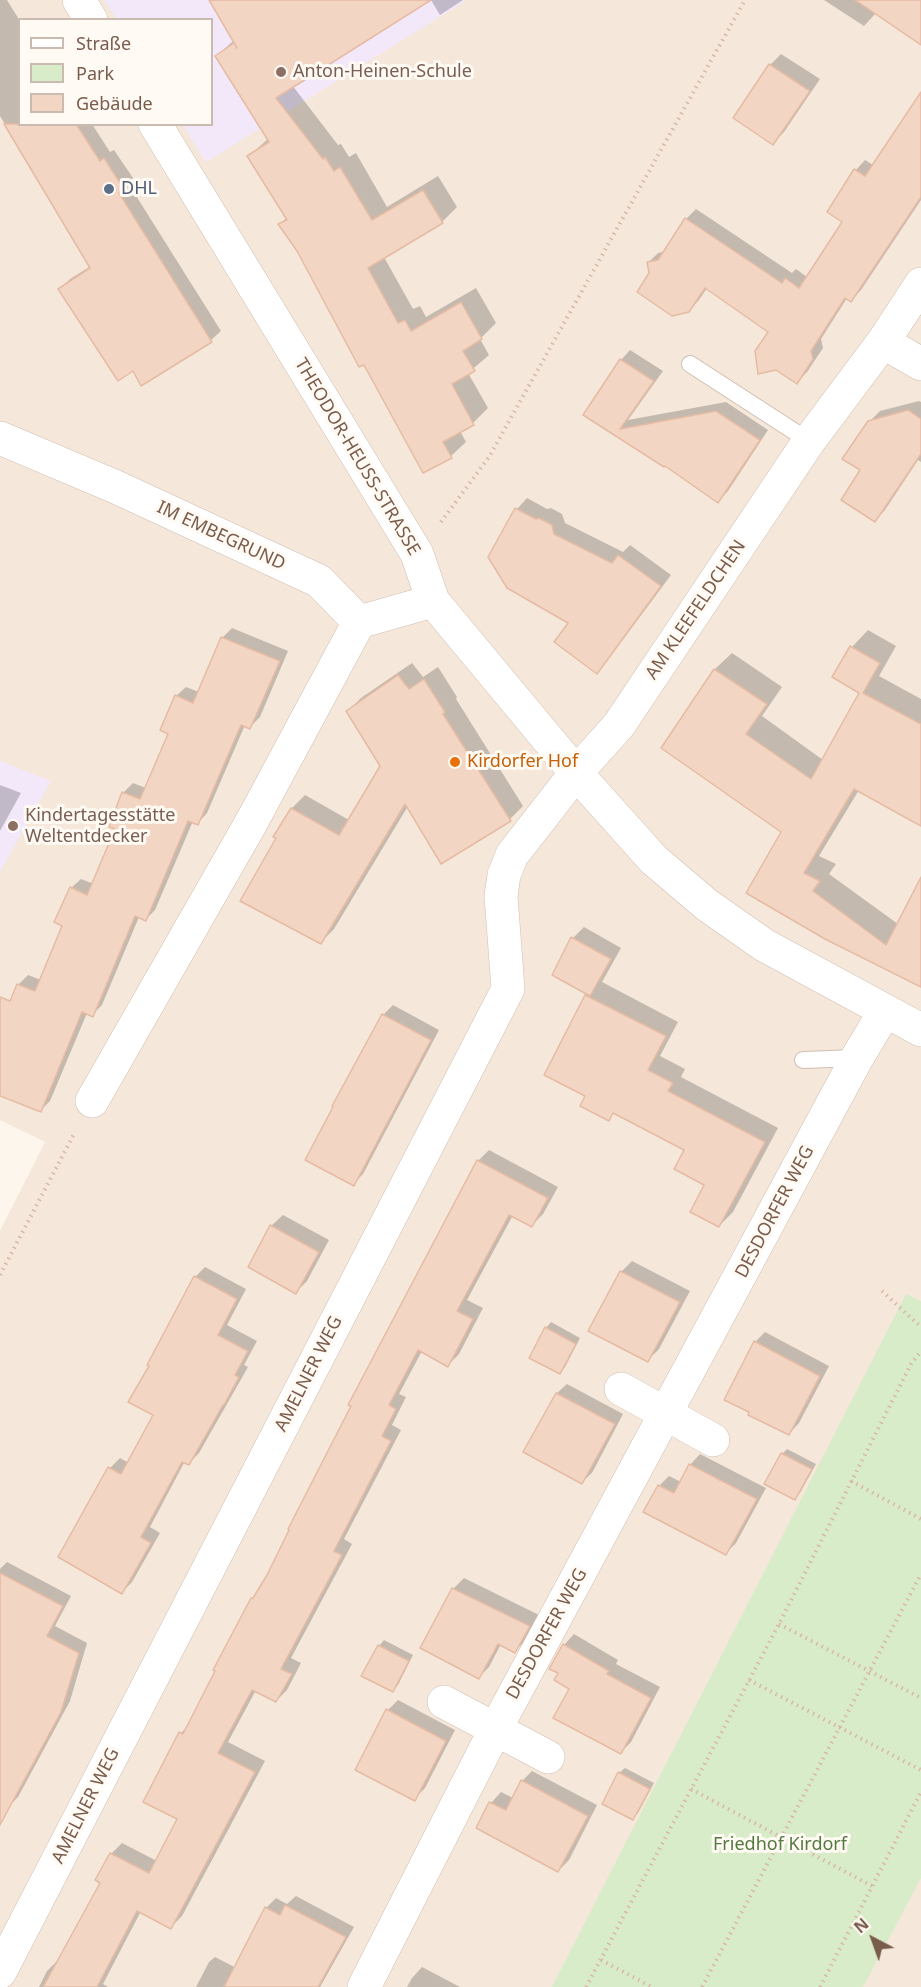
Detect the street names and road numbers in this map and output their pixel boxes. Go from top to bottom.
street label: THEODOR-HEUSS-STRASSE [290,355,424,559]
street label: IM EMBEGRUND [153,497,289,575]
street label: AM KLEEFELDCHEN [641,536,751,684]
street label: DESDORFER WEG [731,1142,819,1282]
street label: AMELNER WEG [271,1313,347,1435]
street label: DESDORFER WEG [502,1565,592,1703]
street label: AMELNER WEG [48,1745,124,1867]

